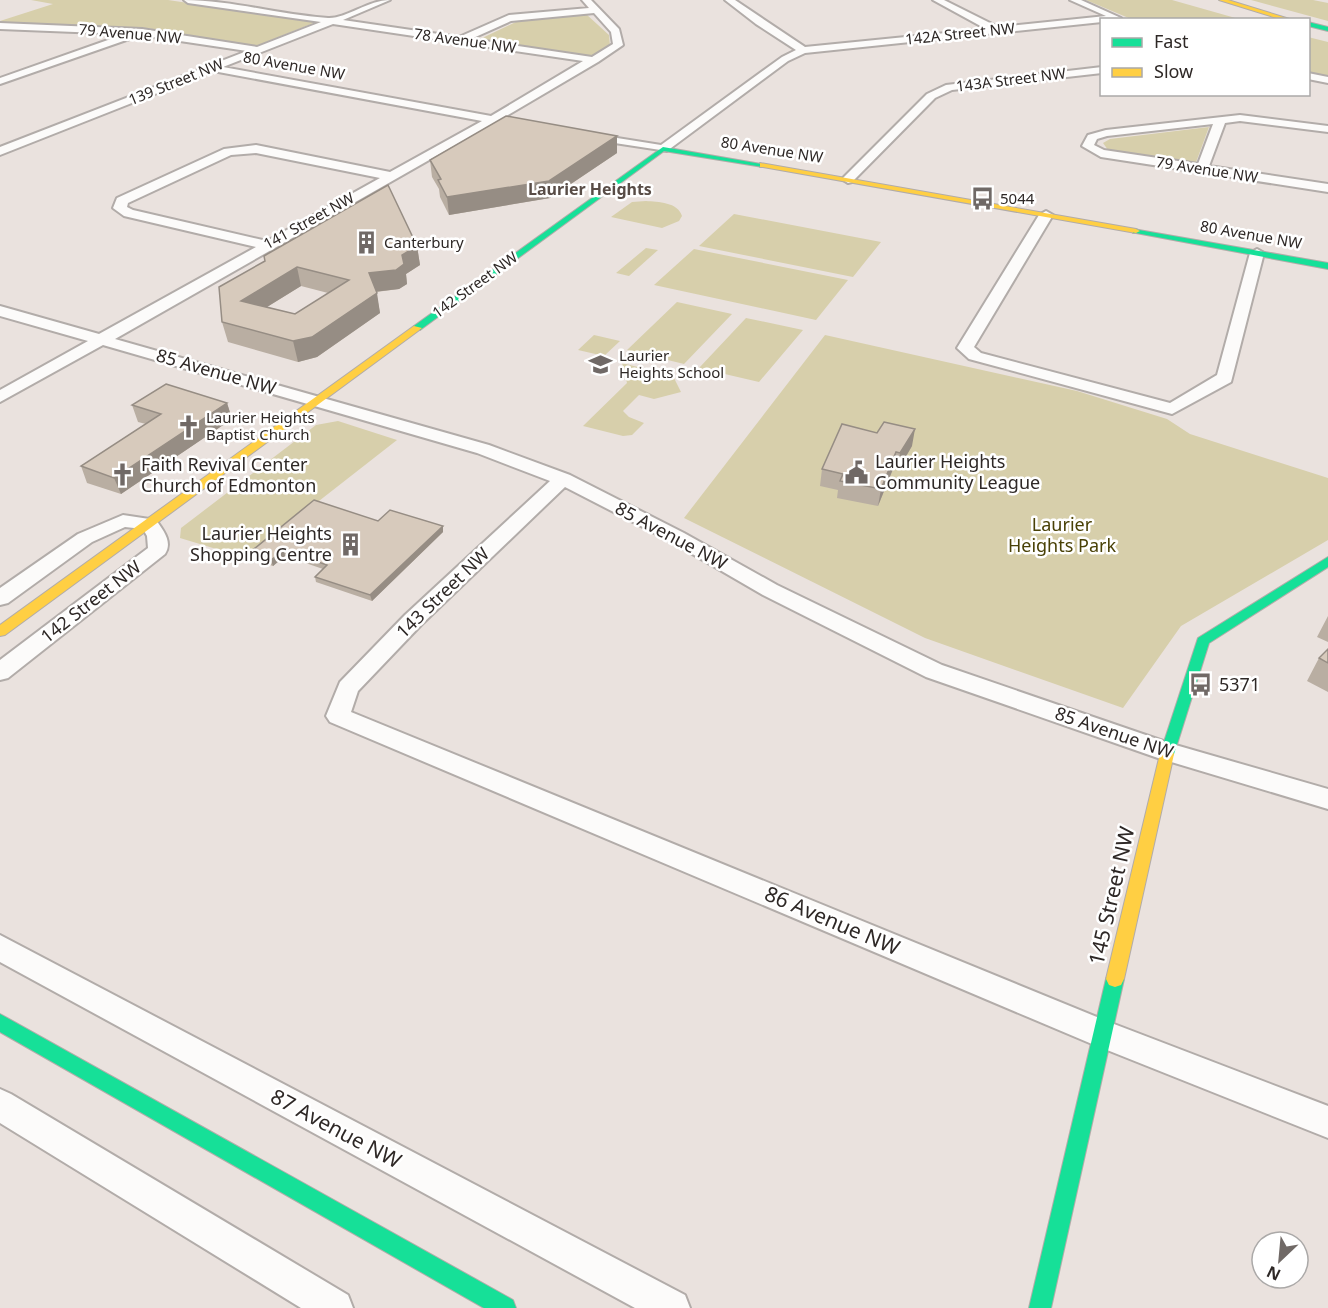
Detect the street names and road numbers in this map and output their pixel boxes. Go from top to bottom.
street label: 142A Street NW [904,17,1016,49]
street label: 79 Avenue NW [78,19,182,47]
street label: 78 Avenue NW [413,23,518,57]
street label: 80 Avenue NW [242,46,347,84]
street label: 139 Street NW [125,53,226,109]
street label: 143A Street NW [955,62,1067,96]
street label: 80 Avenue NW [720,131,825,167]
street label: 79 Avenue NW [1155,151,1260,187]
street label: 141 Street NW [260,187,357,253]
street label: 80 Avenue NW [1199,215,1304,253]
street label: 142 Street NW [428,246,521,322]
street label: 85 Avenue NW [154,342,279,400]
street label: 85 Avenue NW [611,496,732,575]
street label: 143 Street NW [390,541,494,643]
street label: 142 Street NW [35,554,146,648]
street label: 85 Avenue NW [1052,701,1177,764]
street label: 145 Street NW [1082,823,1141,968]
street label: 86 Avenue NW [761,879,905,961]
street label: 87 Avenue NW [266,1082,407,1175]

